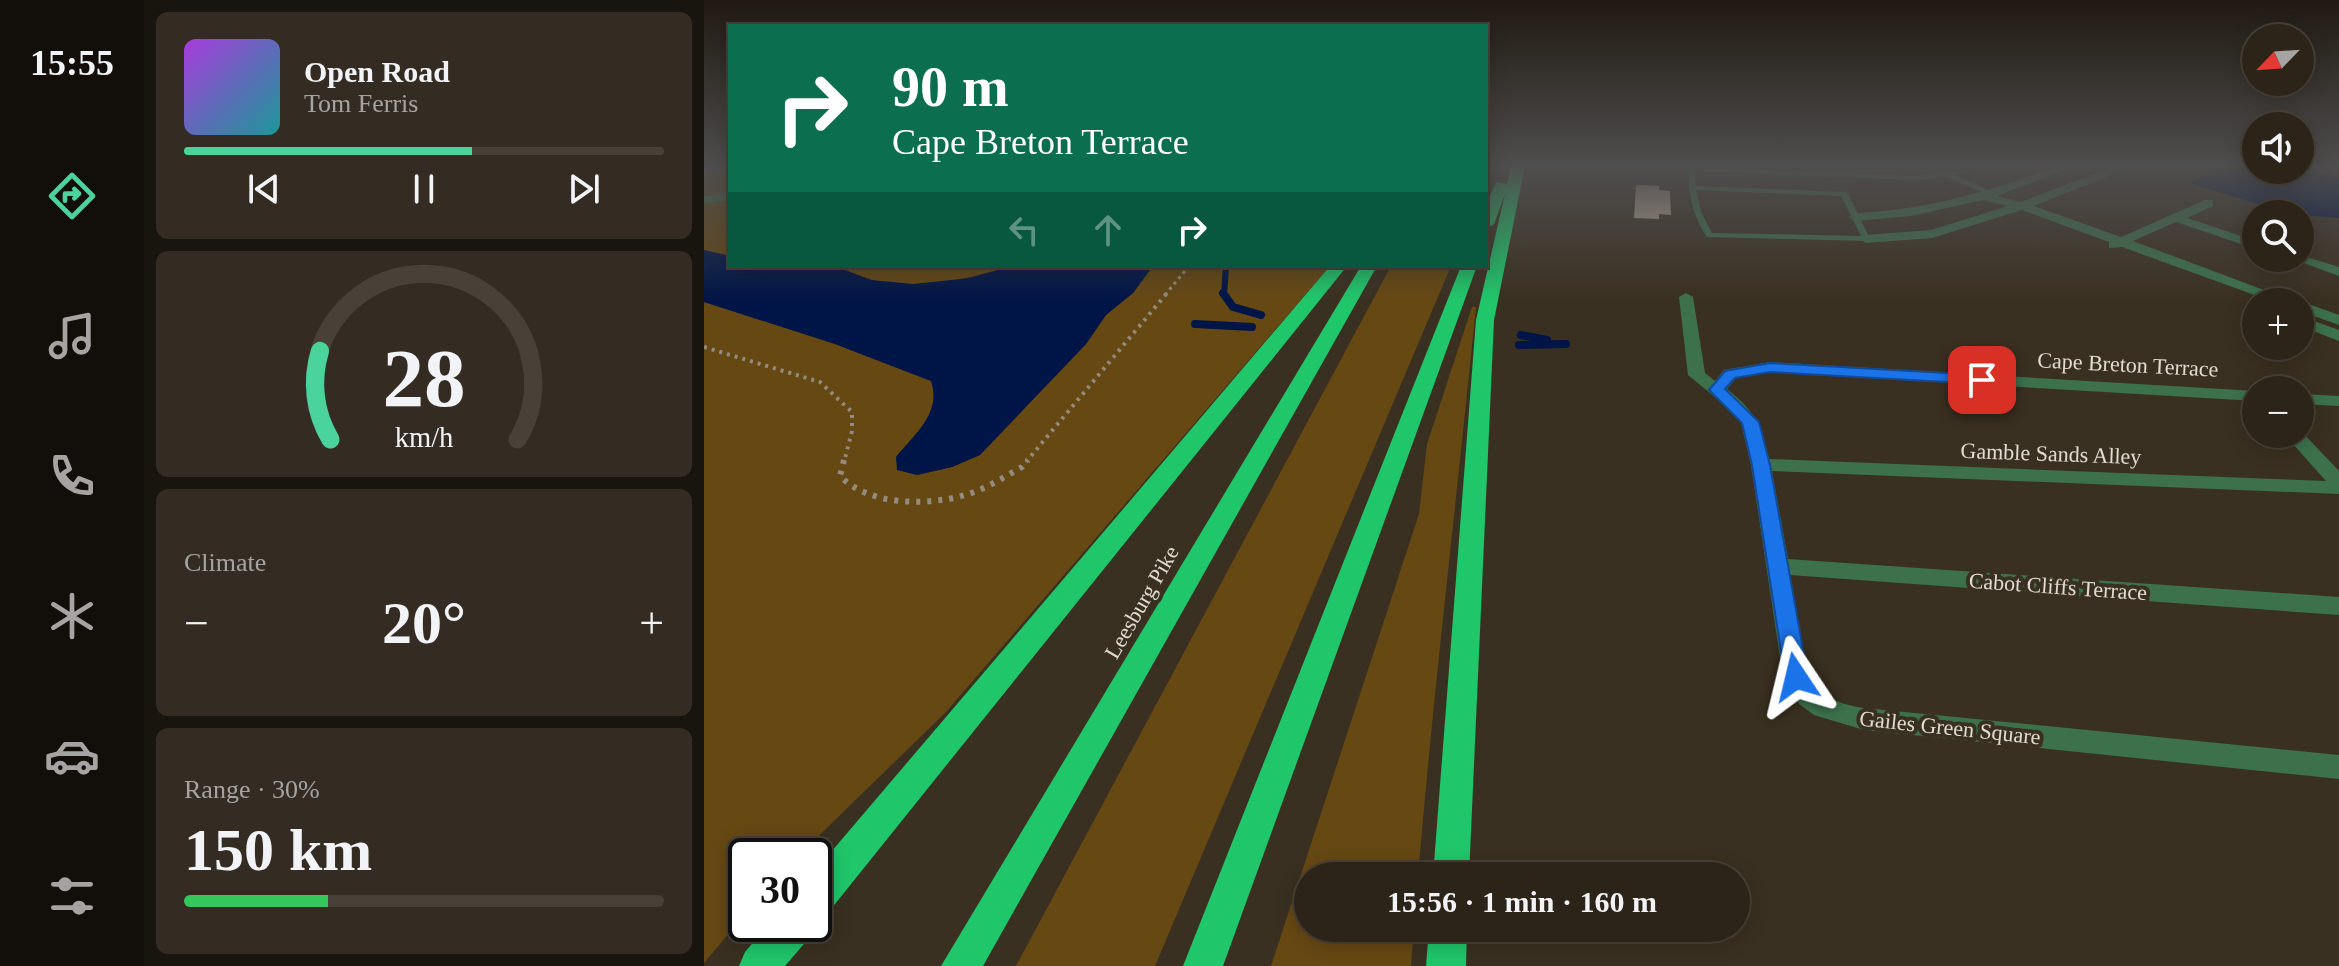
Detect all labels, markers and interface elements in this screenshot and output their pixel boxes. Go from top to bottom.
north arrow [2242,24,2314,96]
map controls [2242,24,2314,448]
text: 15:55 [30,43,114,83]
text: Open Road [304,55,450,88]
icon: right [760,56,864,160]
text: 90 m [892,56,1009,118]
text: Tom Ferris [304,89,418,118]
button: sound [2242,112,2314,184]
text: Cape Breton Terrace [892,122,1189,162]
icon: previous [242,167,286,211]
icon: pause [402,167,446,211]
icon: next [562,167,606,211]
icon: directions [44,168,100,224]
button: search [2242,200,2314,272]
icon: left [1002,208,1046,252]
icon: ahead [1086,208,1130,252]
icon: right [1170,208,1214,252]
button: + [2242,288,2314,360]
icon: music [44,308,100,364]
text: 28 [382,331,466,423]
pin [1948,346,2016,414]
street label: Cape Breton Terrace [2037,347,2219,382]
icon: arrive [1960,358,2004,402]
button: − [2242,376,2314,448]
text: km/h [395,422,453,453]
street label: Gamble Sands Alley [1960,438,2142,469]
icon: phone [44,448,100,504]
street label: Leesburg Pike [1099,541,1184,663]
text: Climate [184,548,266,577]
street label: Cabot Cliffs Terrace [1968,568,2148,605]
icon: climate [44,588,100,644]
text: 20° [382,590,466,656]
text: − [184,599,209,648]
text: + [639,599,664,648]
position arrow [1754,635,1838,719]
street label: Gailes Green Square [1858,706,2042,749]
icon: car [44,728,100,784]
text: Range · 30% [184,775,320,804]
text: 150 km [184,817,372,883]
speed limit sign: 30 [728,838,832,942]
icon: filters [44,868,100,924]
text: 15:56 · 1 min · 160 m [1387,885,1657,918]

